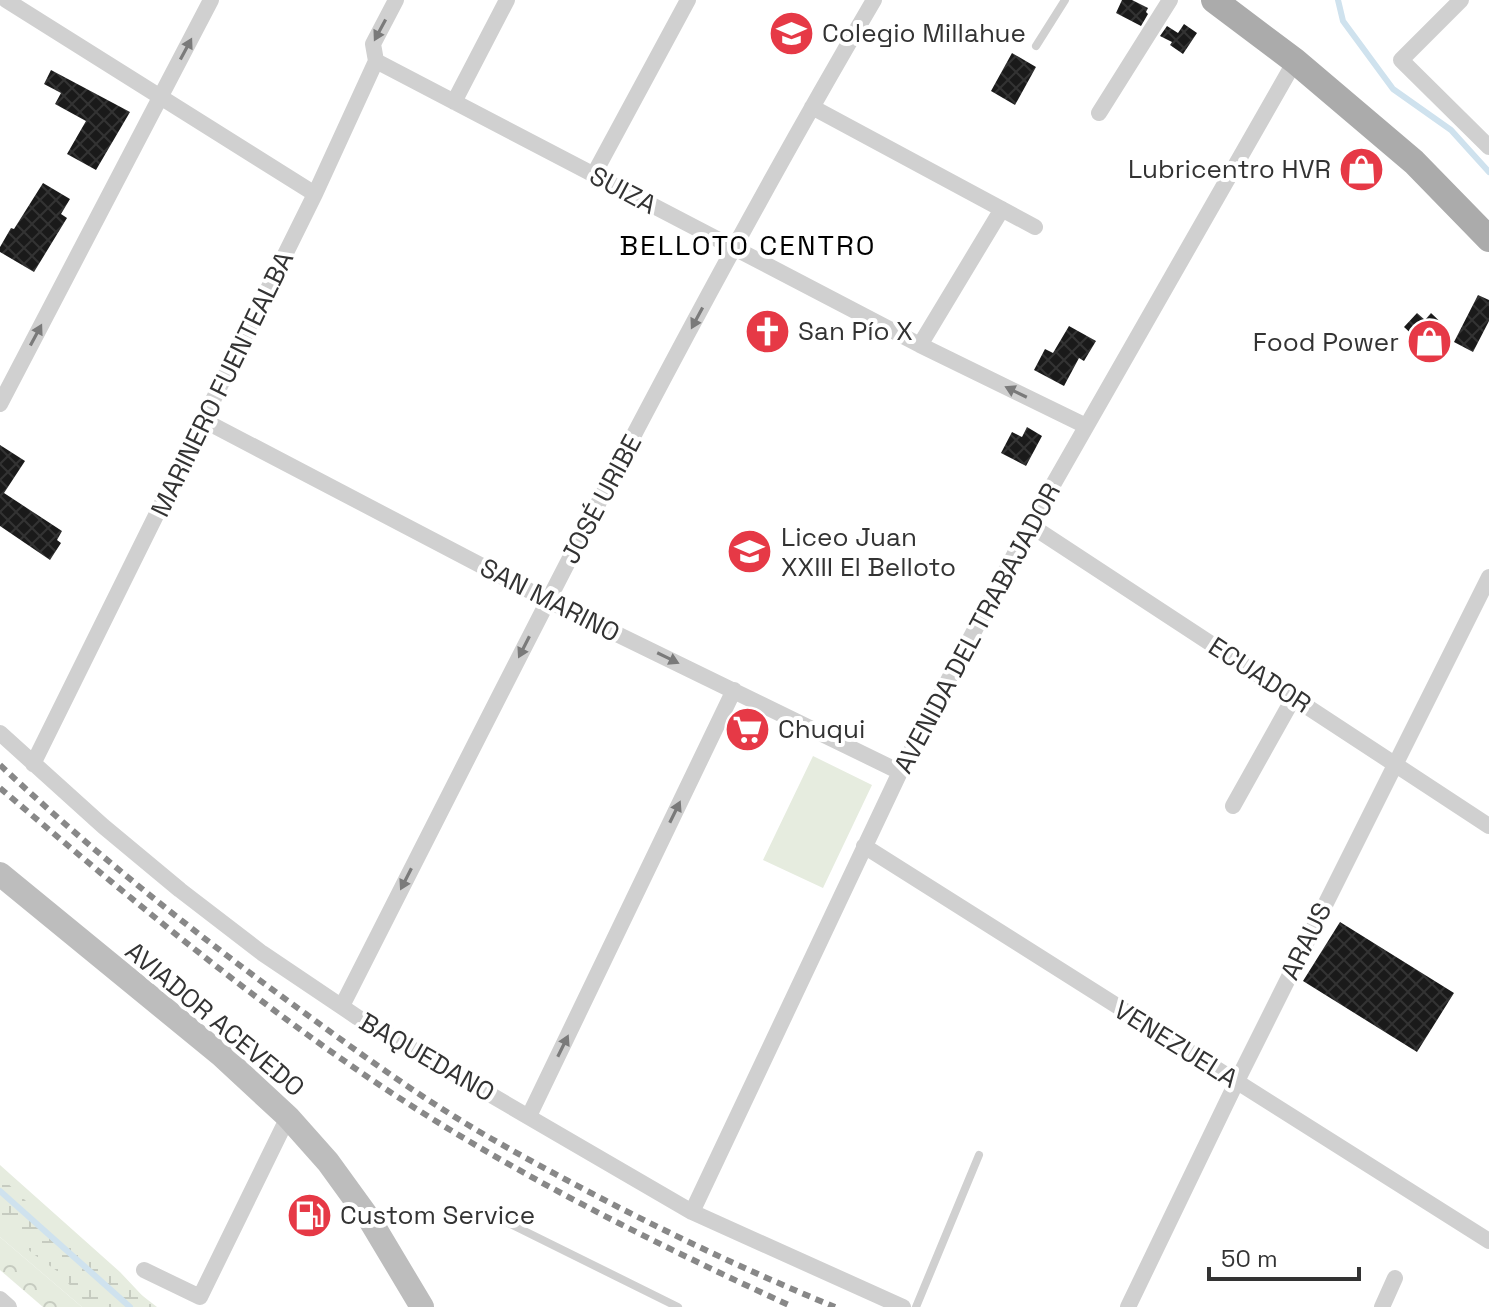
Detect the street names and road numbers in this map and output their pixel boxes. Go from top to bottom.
street label: SUIZA [584,158,662,222]
street label: MARINERO FUENTEALBA [143,246,301,522]
street label: JOSÉ URIBE [553,428,649,570]
street label: AVENIDA DEL TRABAJADOR [886,477,1068,779]
street label: SAN MARINO [474,550,626,650]
street label: ECUADOR [1202,629,1318,721]
street label: ARAUS [1273,897,1339,985]
street label: AVIADOR ACEVEDO [118,934,312,1104]
street label: VENEZUELA [1108,992,1244,1096]
street label: BAQUEDANO [353,1005,501,1109]

